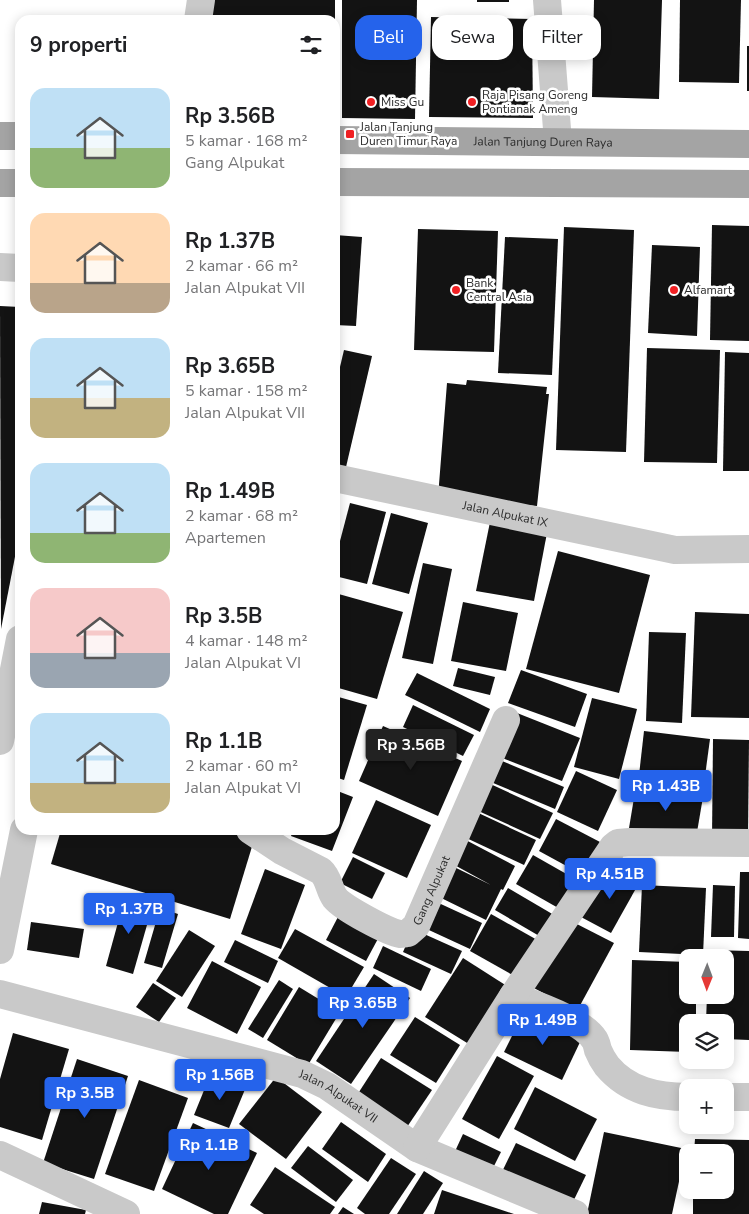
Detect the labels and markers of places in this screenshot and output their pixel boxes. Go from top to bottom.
place label: Raja Pisang Goreng Pontianak Ameng [482,87,588,117]
place label: Miss Gu [381,94,424,110]
marker: Miss Gu [365,96,377,108]
marker: Raja Pisang Goreng Pontianak Ameng [466,96,478,108]
place label: Jalan Tanjung Duren Timur Raya [359,119,457,149]
marker: Jalan Tanjung Duren Timur Raya [344,128,356,140]
place label: Bank Central Asia [466,275,532,305]
place label: Alfamart [684,282,733,298]
marker: Bank Central Asia [450,284,462,296]
marker: Alfamart [668,284,680,296]
pin: Rp 3.56B [359,728,463,771]
pin: Rp 1.43B [614,770,718,812]
pin: Rp 4.51B [558,858,662,900]
pin: Rp 1.37B [77,892,181,935]
pin: Rp 3.65B [311,986,415,1029]
pin: Rp 1.49B [491,1004,595,1046]
pin: Rp 1.56B [168,1058,272,1101]
pin: Rp 3.5B [39,1076,131,1119]
pin: Rp 1.1B [163,1128,255,1171]

